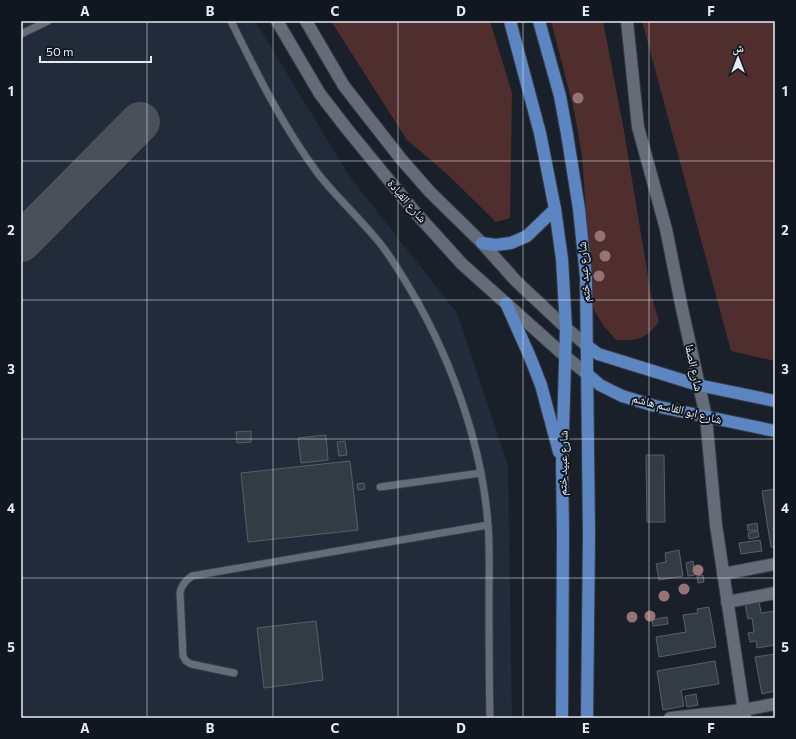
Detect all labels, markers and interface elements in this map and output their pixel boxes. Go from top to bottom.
text: A [80,3,90,19]
text: B [206,3,215,19]
text: C [331,3,340,19]
text: D [456,3,466,19]
text: E [582,3,590,19]
text: F [707,3,715,19]
scale bar [40,38,151,64]
north arrow [718,38,758,78]
text: ش [732,41,744,56]
text: 50 m [46,44,74,58]
text: 1 [8,83,14,99]
text: 1 [782,83,788,99]
street label: شارع القيادة [384,176,430,226]
text: 2 [7,222,15,238]
text: 2 [781,222,789,238]
street label: شارع عبد ختم [574,241,594,303]
street label: شارع الصفا [681,343,707,393]
text: 3 [7,361,15,377]
text: 3 [781,361,789,377]
street label: شارع ابو القاسم هاشم [630,390,724,428]
street label: شارع عبيد ختم [554,430,572,496]
text: 4 [7,500,15,516]
text: 4 [781,500,789,516]
text: 5 [7,639,15,655]
text: 5 [781,639,789,655]
text: A [80,720,90,736]
text: B [206,720,215,736]
text: C [331,720,340,736]
text: D [456,720,466,736]
text: E [582,720,590,736]
text: F [707,720,715,736]

